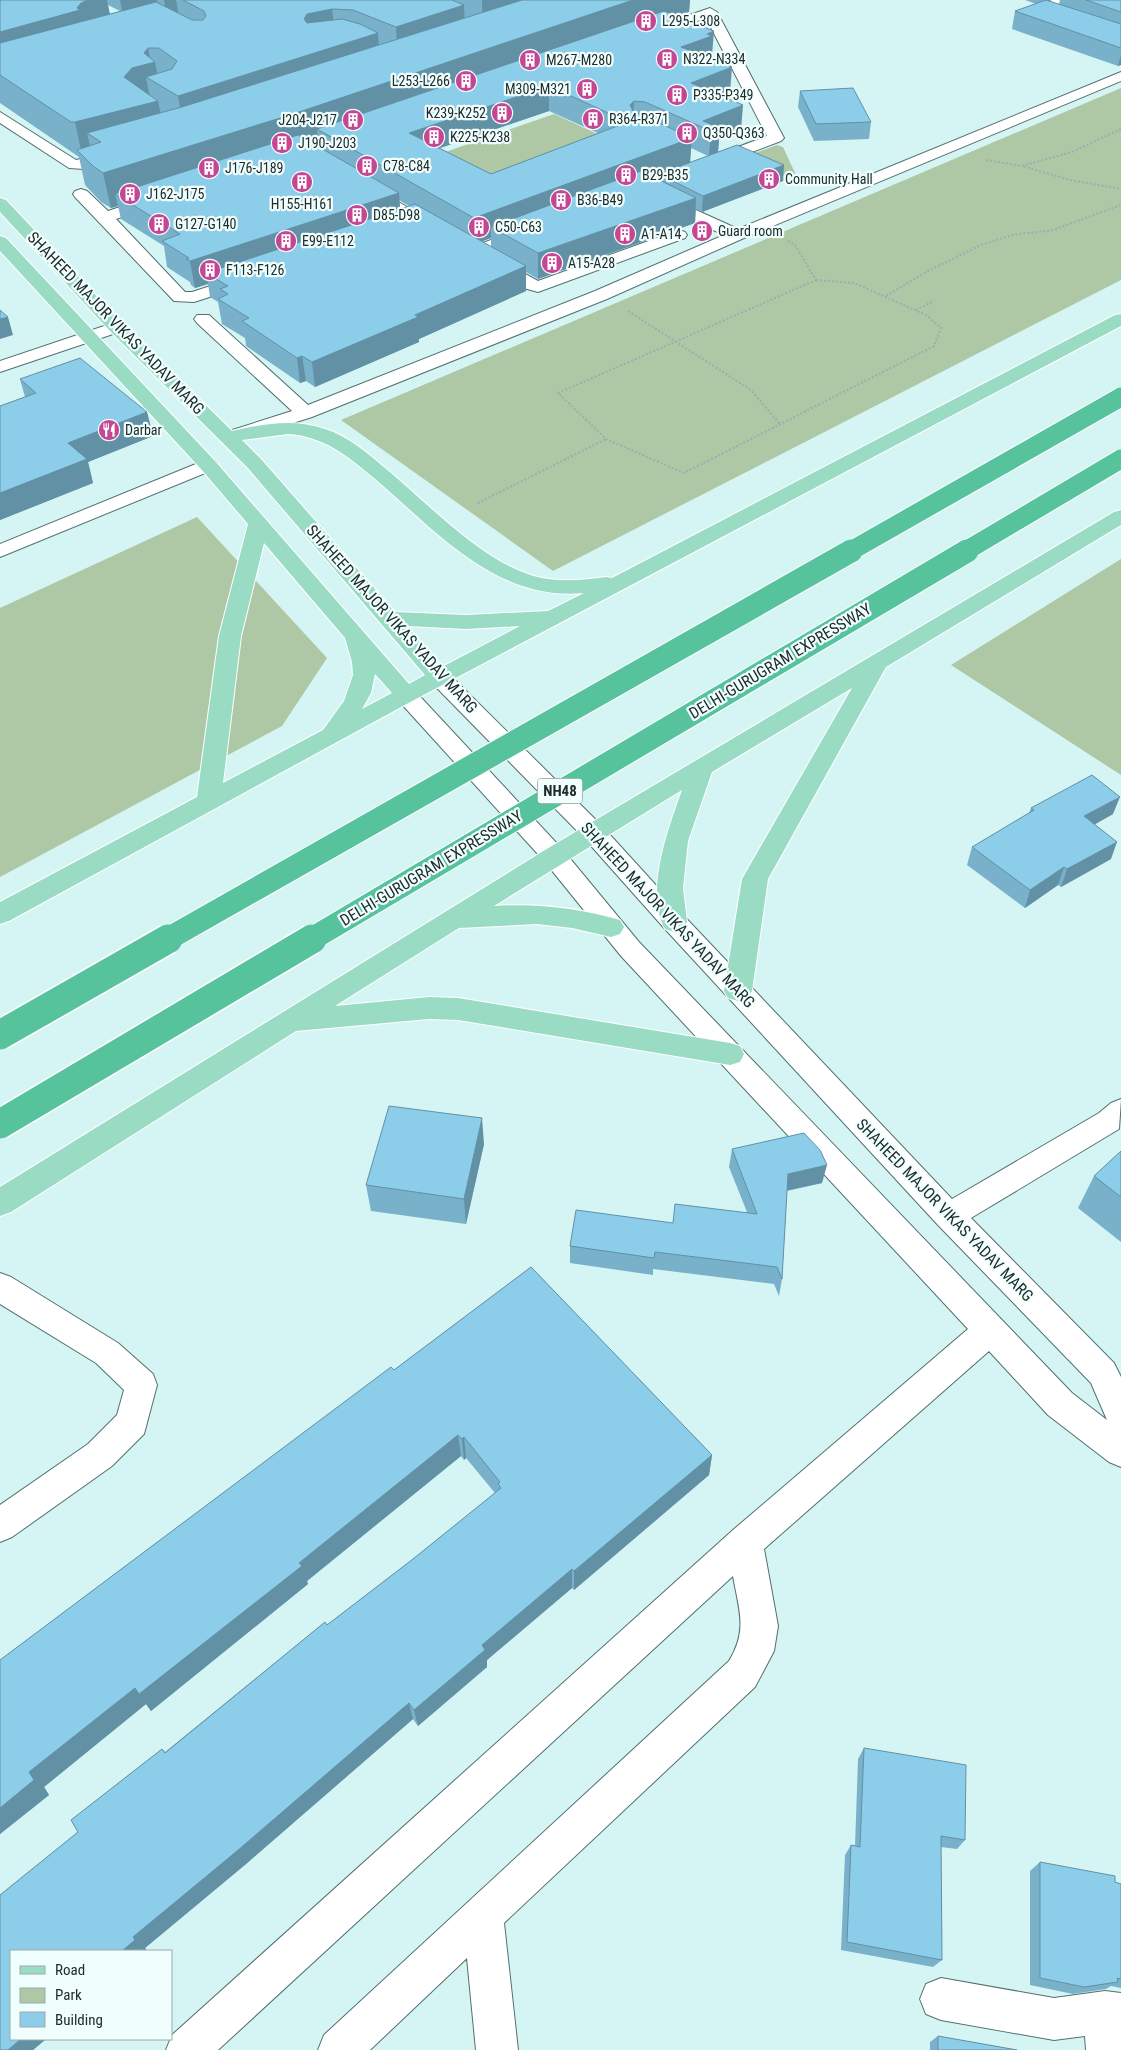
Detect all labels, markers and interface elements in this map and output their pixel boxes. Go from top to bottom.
building icon: L295-L308 [634,9,658,33]
place label: L295-L308 [662,13,720,29]
building icon: N322-N334 [655,47,679,71]
building icon: M267-M280 [518,48,542,72]
place label: N322-N334 [683,51,745,67]
place label: M267-M280 [546,52,612,68]
building icon: L253-L266 [454,69,478,93]
place label: L253-L266 [392,73,450,89]
building icon: M309-M321 [575,77,599,101]
place label: M309-M321 [505,81,571,97]
building icon: P335-P349 [665,83,689,107]
place label: P335-P349 [693,87,753,103]
building icon: K239-K252 [490,101,514,125]
place label: K239-K252 [426,105,486,121]
building icon: R364-R371 [581,107,605,131]
building icon: J204-J217 [341,108,365,132]
place label: R364-R371 [609,111,669,127]
place label: J204-J217 [279,112,337,128]
building icon: Q350-Q363 [675,121,699,145]
building icon: K225-K238 [422,125,446,149]
place label: Q350-Q363 [703,125,765,141]
place label: K225-K238 [450,129,510,145]
building icon: J190-J203 [270,131,294,155]
place label: J190-J203 [298,135,356,151]
building icon: C78-C84 [355,154,379,178]
building icon: J176-J189 [197,156,221,180]
place label: C78-C84 [383,158,430,174]
place label: J176-J189 [225,160,283,176]
building icon: B29-B35 [614,163,638,187]
place label: B29-B35 [642,167,688,183]
building icon: Community Hall [757,167,781,191]
building icon: H155-H161 [290,170,314,194]
place label: Community Hall [785,171,873,187]
building icon: J162-J175 [118,182,142,206]
place label: J162-J175 [146,186,205,202]
building icon: B36-B49 [549,188,573,212]
place label: B36-B49 [577,192,623,208]
place label: H155-H161 [271,196,333,212]
building icon: D85-D98 [345,203,369,227]
place label: D85-D98 [373,207,420,223]
building icon: G127-G140 [147,212,171,236]
building icon: C50-C63 [467,215,491,239]
place label: G127-G140 [175,216,237,232]
place label: C50-C63 [495,219,542,235]
building icon: Guard room [690,219,714,243]
building icon: A1-A14 [613,222,637,246]
place label: Guard room [718,223,783,239]
place label: A1-A14 [641,226,681,242]
street label: SHAHEED MAJOR VIKAS YADAV MARG [24,228,208,418]
building icon: E99-E112 [274,229,298,253]
place label: E99-E112 [302,233,354,249]
building icon: A15-A28 [540,251,564,275]
place label: A15-A28 [568,255,615,271]
building icon: F113-F126 [198,258,222,282]
place label: F113-F126 [226,262,284,278]
restaurant icon: Darbar [97,418,121,442]
place label: Darbar [125,422,162,438]
street label: SHAHEED MAJOR VIKAS YADAV MARG [302,521,482,717]
street label: DELHI-GURUGRAM EXPRESSWAY [686,599,875,723]
road number: NH48 [538,778,582,804]
street label: DELHI-GURUGRAM EXPRESSWAY [337,806,526,930]
street label: SHAHEED MAJOR VIKAS YADAV MARG [577,818,759,1012]
street label: SHAHEED MAJOR VIKAS YADAV MARG [853,1115,1037,1305]
legend [10,1950,172,2040]
text: Road [55,1961,85,1979]
text: Park [55,1986,82,2004]
text: Building [55,2011,103,2029]

